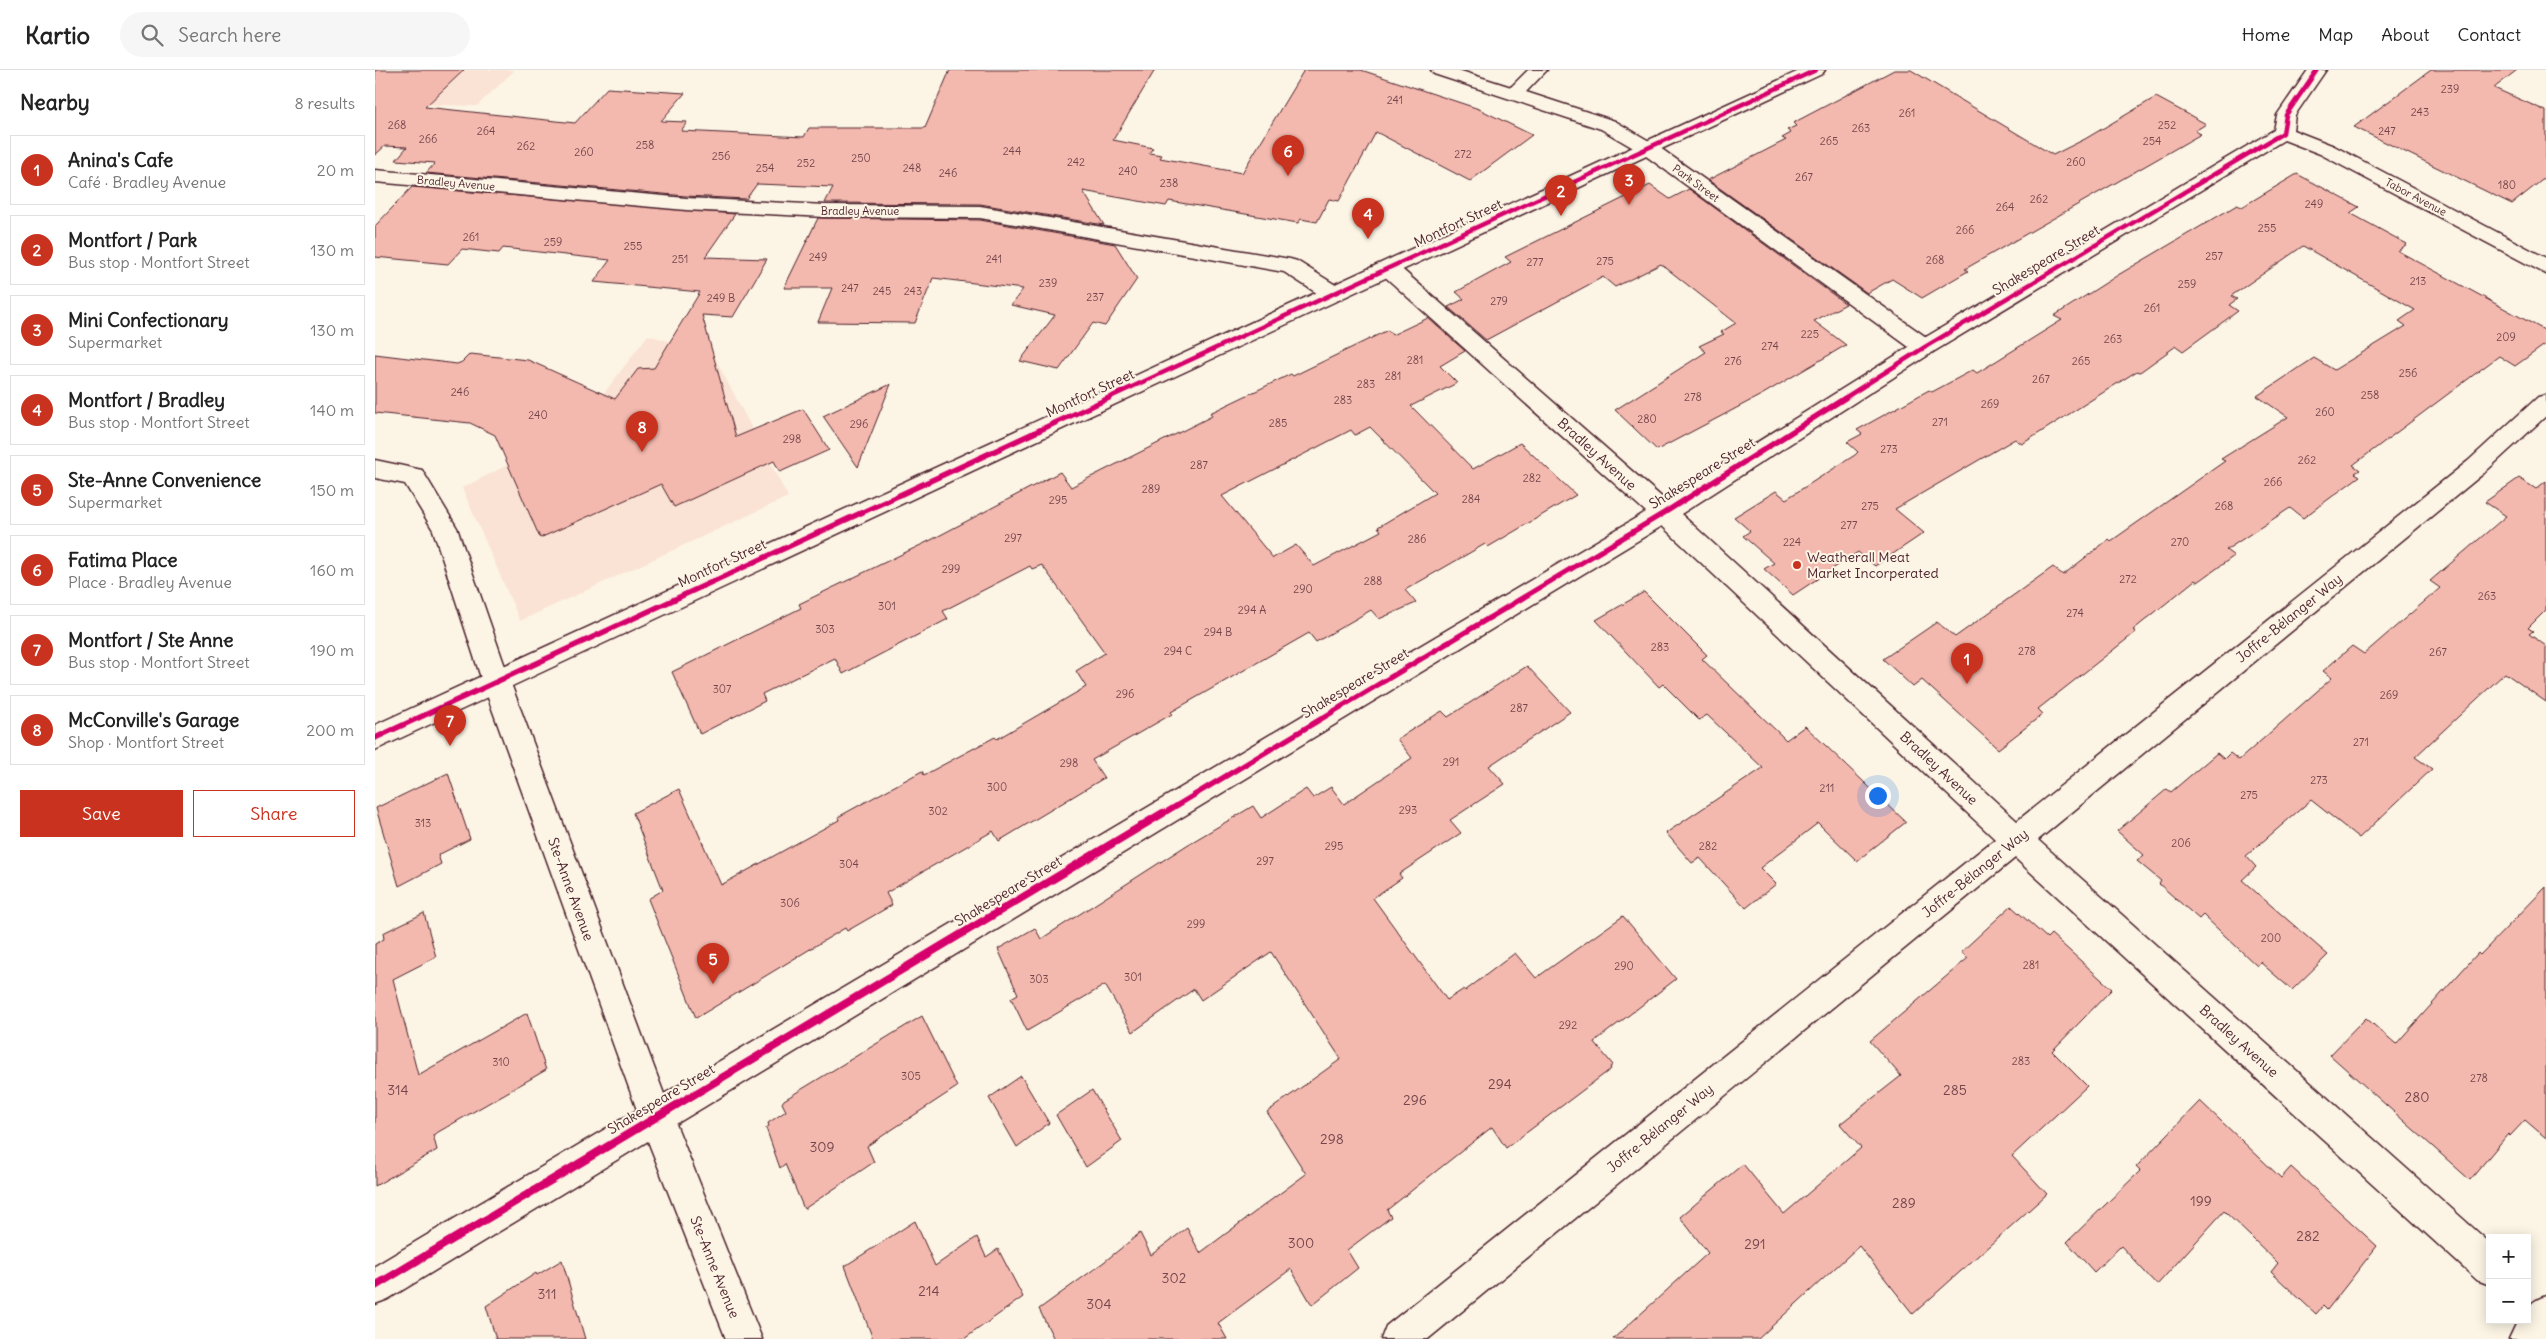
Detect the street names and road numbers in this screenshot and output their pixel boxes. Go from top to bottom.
street label: Park Street [1670,161,1722,205]
street label: Bradley Avenue [416,173,496,193]
street label: Tabor Avenue [2383,175,2449,219]
street label: Montfort Street [1411,195,1505,251]
street label: Bradley Avenue [821,204,899,218]
street label: Shakespeare Street [1989,221,2103,299]
street label: Montfort Street [1043,365,1137,421]
street label: Bradley Avenue [1554,414,1640,494]
street label: Shakespeare Street [1646,433,1759,513]
street label: Montfort Street [675,535,769,591]
street label: Joffre-Bélanger Way [2232,570,2346,666]
street label: Shakespeare Street [1298,644,1412,722]
street label: Bradley Avenue [1896,727,1982,809]
street label: Joffre-Bélanger Way [1918,825,2032,921]
street label: Ste-Anne Avenue [544,835,598,943]
street label: Shakespeare Street [951,852,1065,930]
street label: Bradley Avenue [2196,1001,2282,1081]
street label: Shakespeare Street [604,1060,718,1138]
street label: Joffre-Bélanger Way [1603,1080,1717,1176]
street label: Ste-Anne Avenue [686,1213,744,1321]

